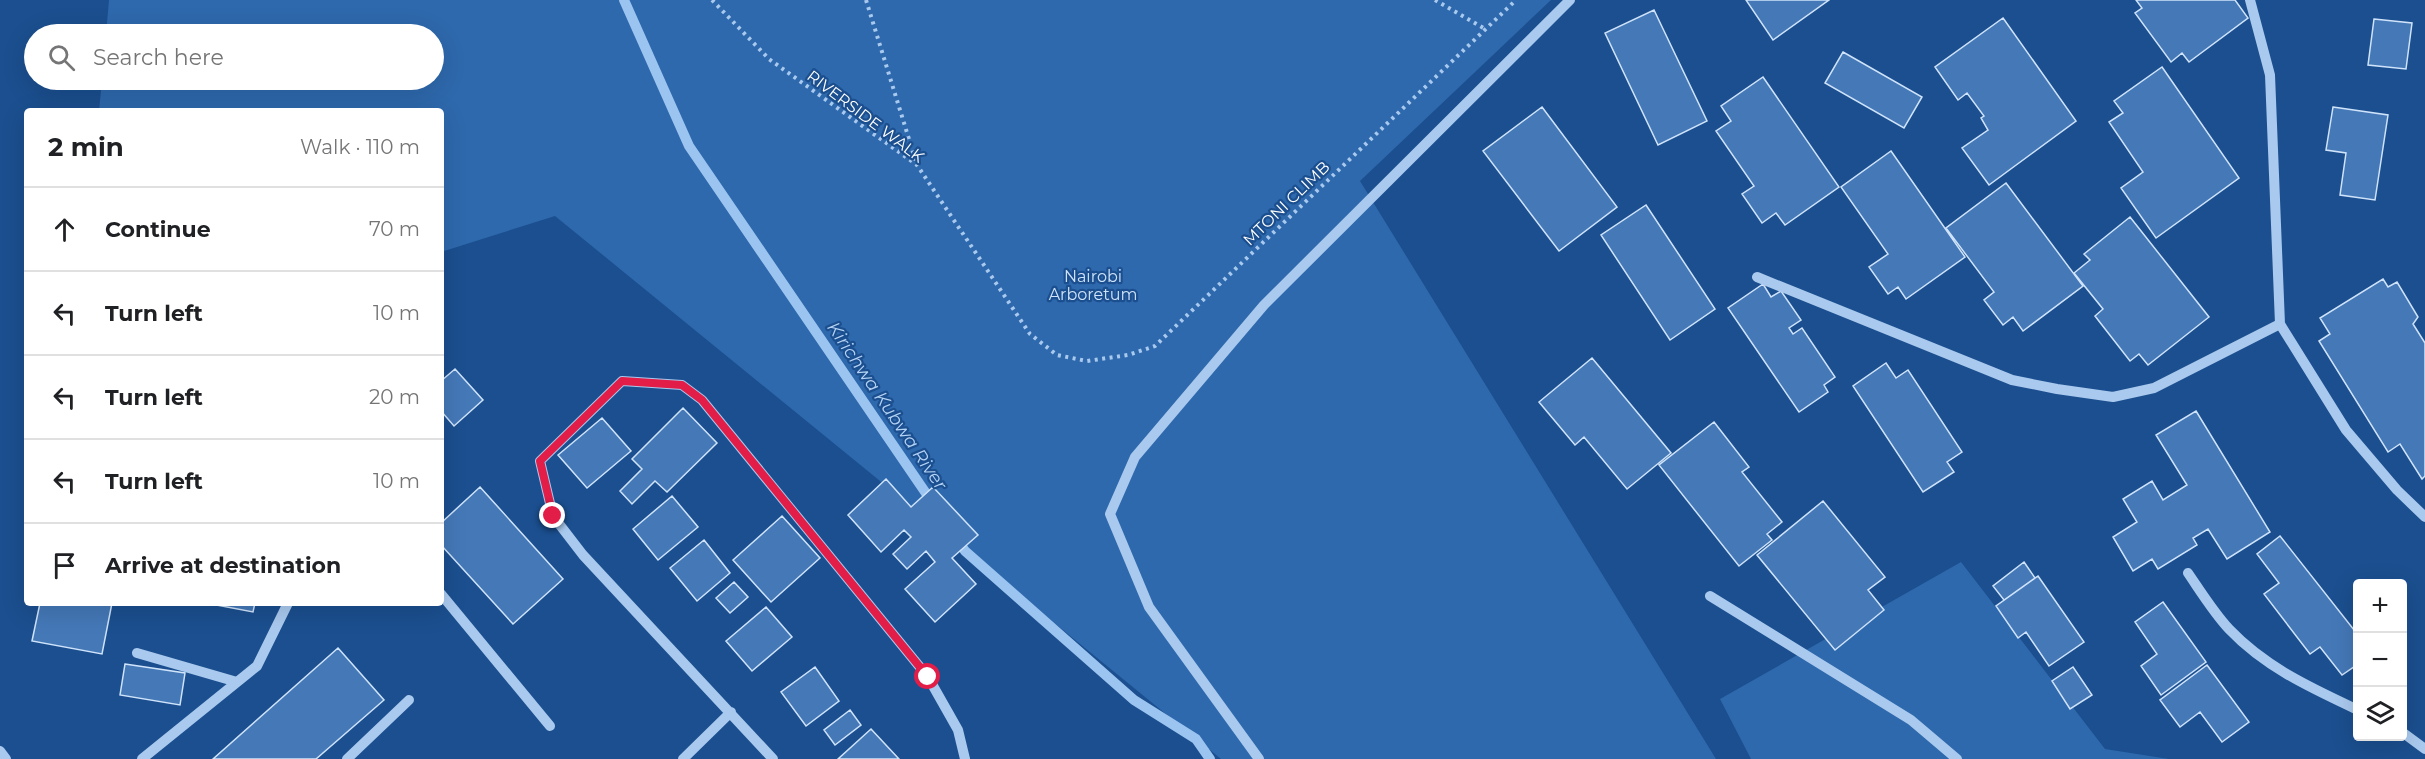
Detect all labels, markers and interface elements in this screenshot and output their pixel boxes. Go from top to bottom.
search box [24,24,444,90]
icon: search [45,41,78,74]
text: Search here [93,44,224,71]
street label: RIVERSIDE WALK [803,66,928,167]
text: 2 min [48,131,124,163]
text: Walk · 110 m [300,135,420,159]
street label: MTONI CLIMB [1239,157,1333,249]
icon: ahead [48,213,81,246]
text: Continue [105,216,211,243]
text: 70 m [369,217,420,241]
park label: Nairobi Arboretum [1049,267,1137,304]
icon: left [48,297,81,330]
text: Turn left [105,300,203,327]
text: 10 m [373,301,420,325]
water label: Kirichwa Kubwa River [822,318,952,495]
icon: left [48,381,81,414]
text: Turn left [105,384,203,411]
text: 20 m [369,385,420,409]
icon: left [48,465,81,498]
text: Turn left [105,468,203,495]
text: 10 m [373,469,420,493]
route end [539,502,565,528]
icon: arrive [48,549,81,582]
text: Arrive at destination [105,552,341,579]
map controls [2353,579,2407,741]
button: + [2353,579,2407,633]
button: − [2353,633,2407,687]
route start [914,663,940,689]
button: layers [2353,687,2407,741]

